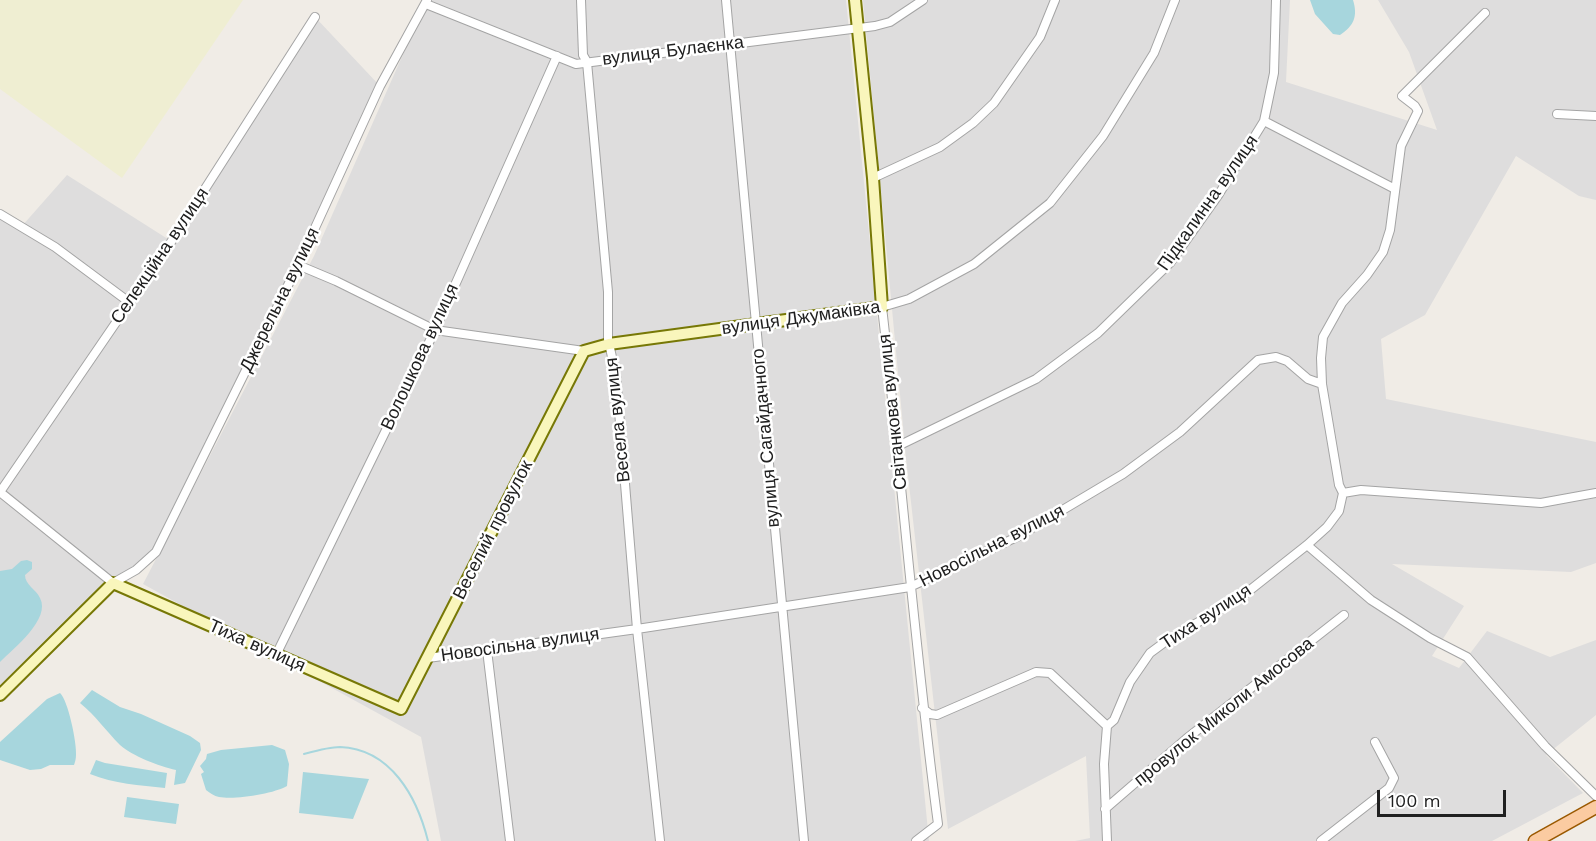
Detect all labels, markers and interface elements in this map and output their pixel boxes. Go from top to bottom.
street label: вулиця Булаєнка [601,32,745,70]
street label: Підкалинна вулиця [1153,131,1263,275]
street label: Селекційна вулиця [106,184,214,328]
street label: Джерельна вулиця [236,224,324,376]
street label: Волошкова вулиця [377,280,463,434]
street label: вулиця Джумаківка [720,296,882,340]
street label: Світанкова вулиця [874,333,912,491]
street label: вулиця Сагайдачного [747,348,785,528]
street label: Весела вулиця [601,356,635,484]
street label: Веселий провулок [449,457,537,603]
street label: Новосільна вулиця [916,500,1068,592]
street label: Тиха вулиця [1157,580,1255,654]
street label: Тиха вулиця [205,615,309,677]
street label: Новосільна вулиця [439,623,601,667]
street label: провулок Миколи Амосова [1130,633,1318,791]
scale bar [1380,778,1509,816]
text: 100 m [1388,790,1441,811]

